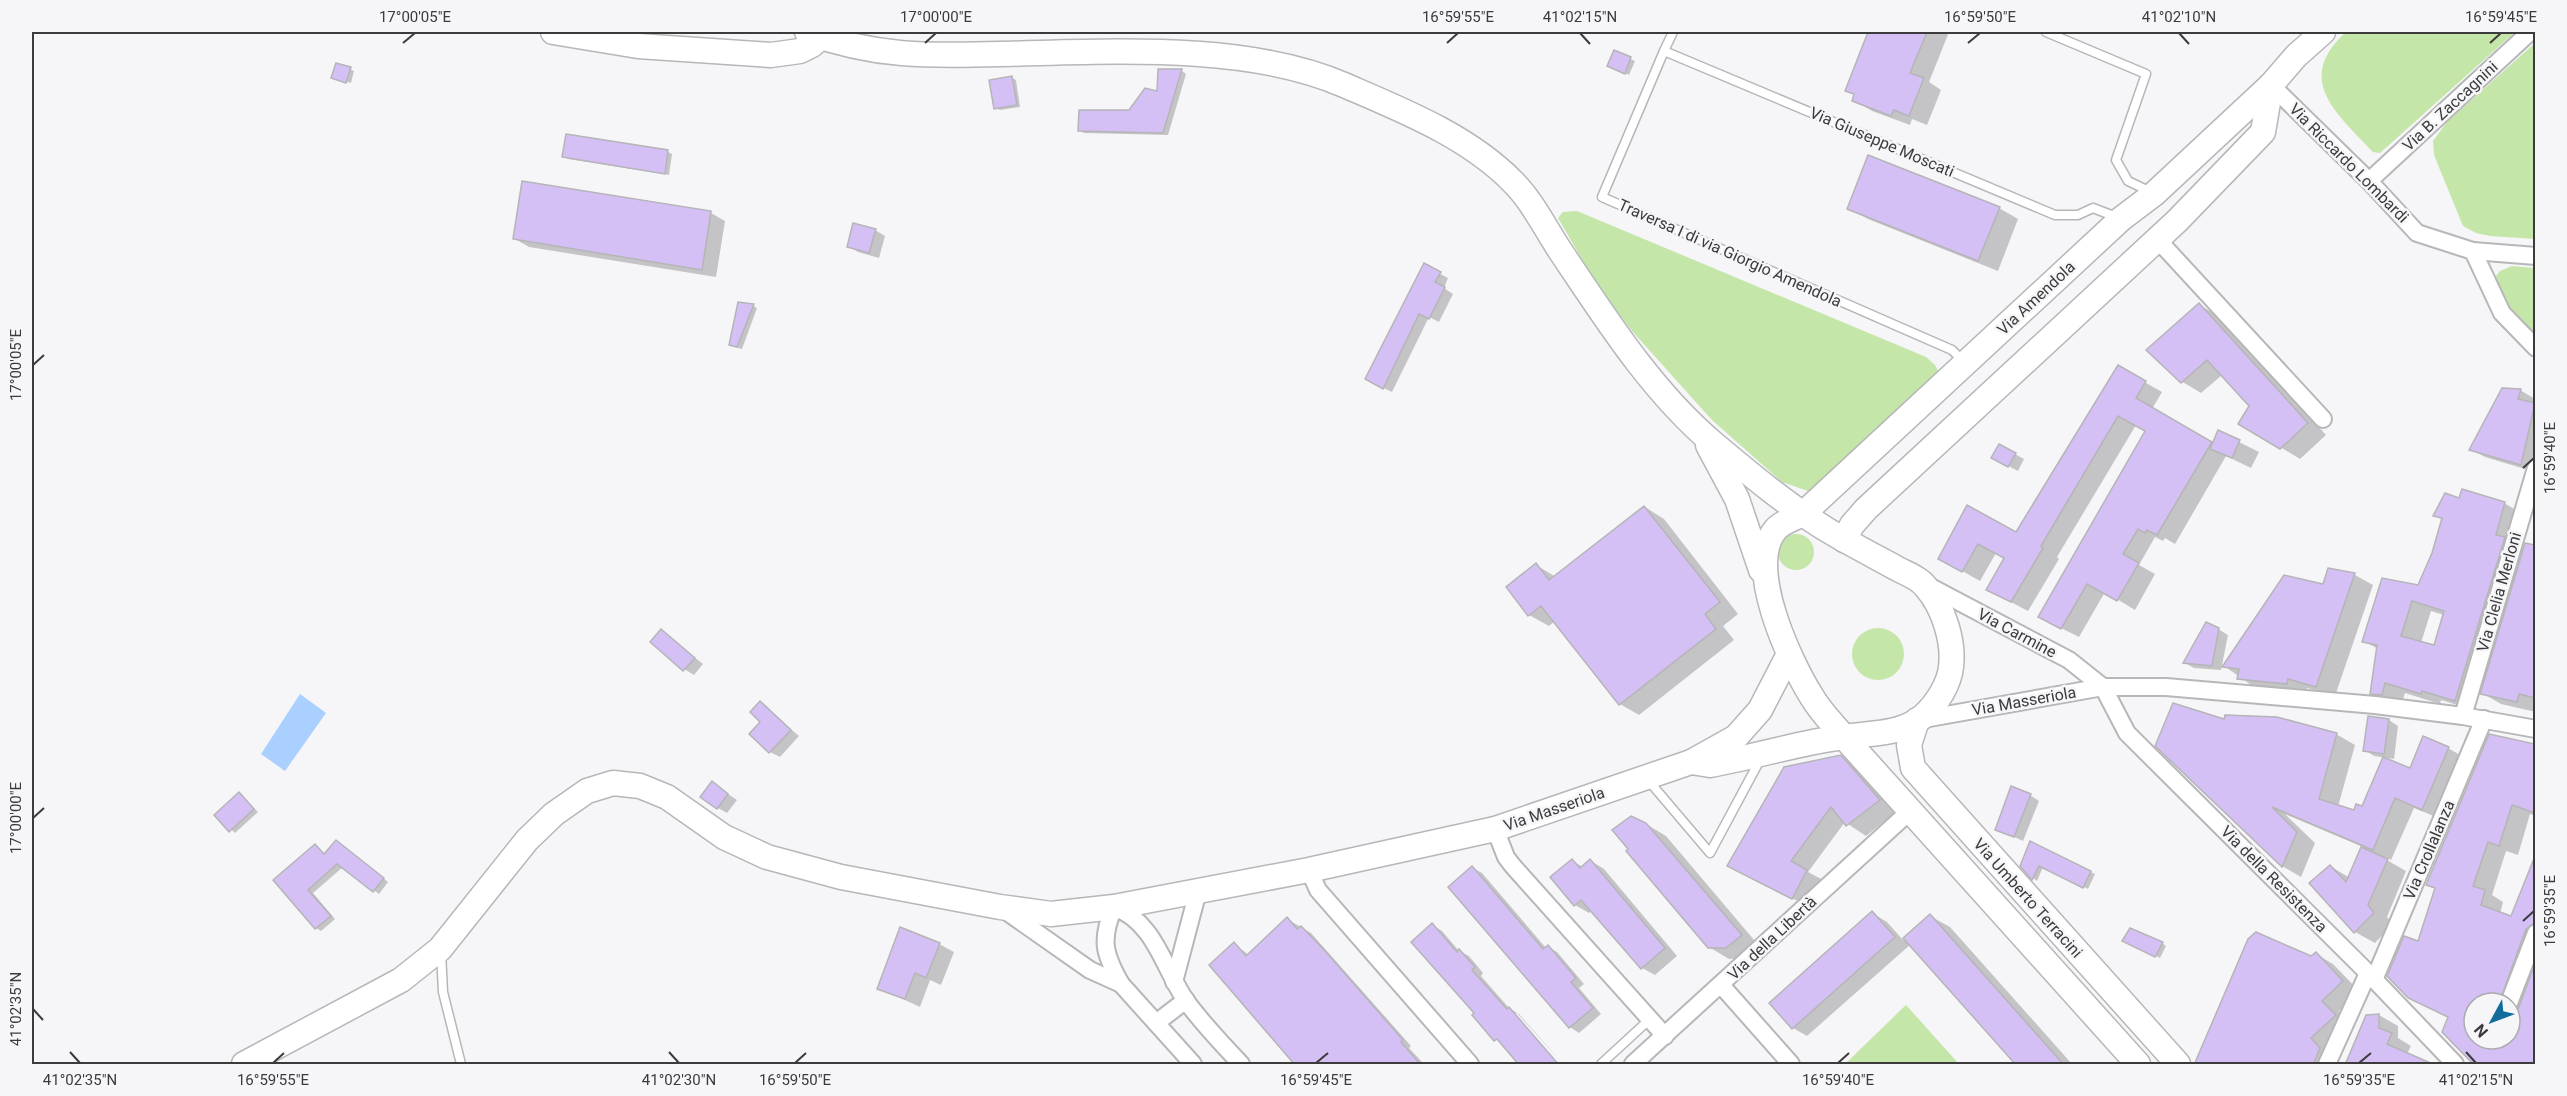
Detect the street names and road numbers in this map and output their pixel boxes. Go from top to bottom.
street label: Via B. Zaccagnini [2399,57,2501,155]
street label: Via Riccardo Lombardi [2285,99,2413,227]
street label: Via Giuseppe Moscati [1807,103,1957,181]
street label: Traversa I di via Giorgio Amendola [1615,195,1845,311]
street label: Via Amendola [1993,257,2079,339]
street label: Via Clelia Merloni [2473,530,2525,654]
street label: Via Carmine [1974,604,2060,662]
street label: Via Masseriola [1970,682,2078,720]
street label: Via Masseriola [1501,783,1607,835]
street label: Via Crollalanza [2400,797,2458,903]
street label: Via della Resistenza [2217,822,2331,936]
street label: Via Umberto Terracini [1969,835,2087,961]
street label: Via della Libertà [1724,892,1820,984]

